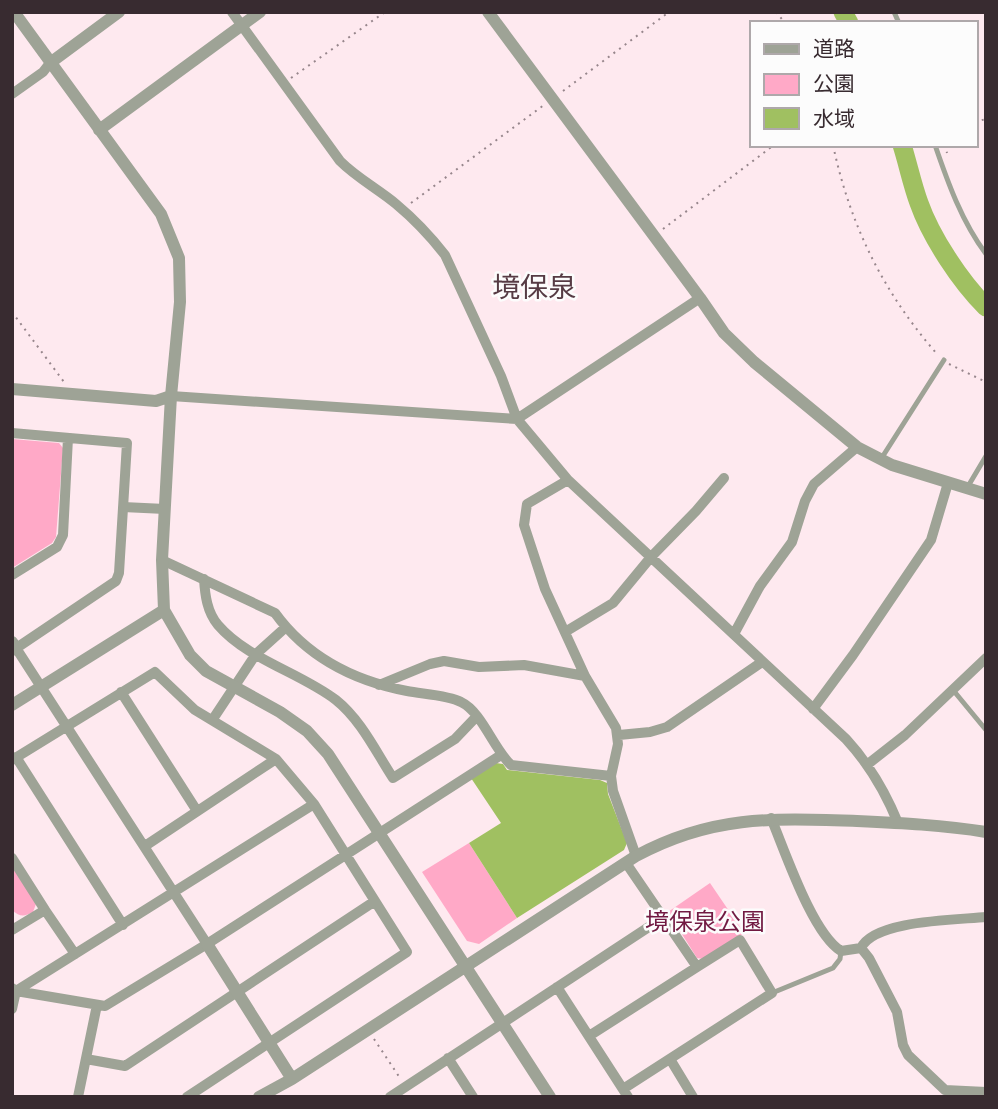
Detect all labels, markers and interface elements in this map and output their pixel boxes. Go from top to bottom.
legend [750,21,977,147]
text: 道路 [813,36,855,61]
text: 公園 [813,71,855,96]
text: 水域 [813,106,855,131]
district label: 境保泉 [492,270,576,304]
park label: 境保泉公園 [645,907,765,936]

